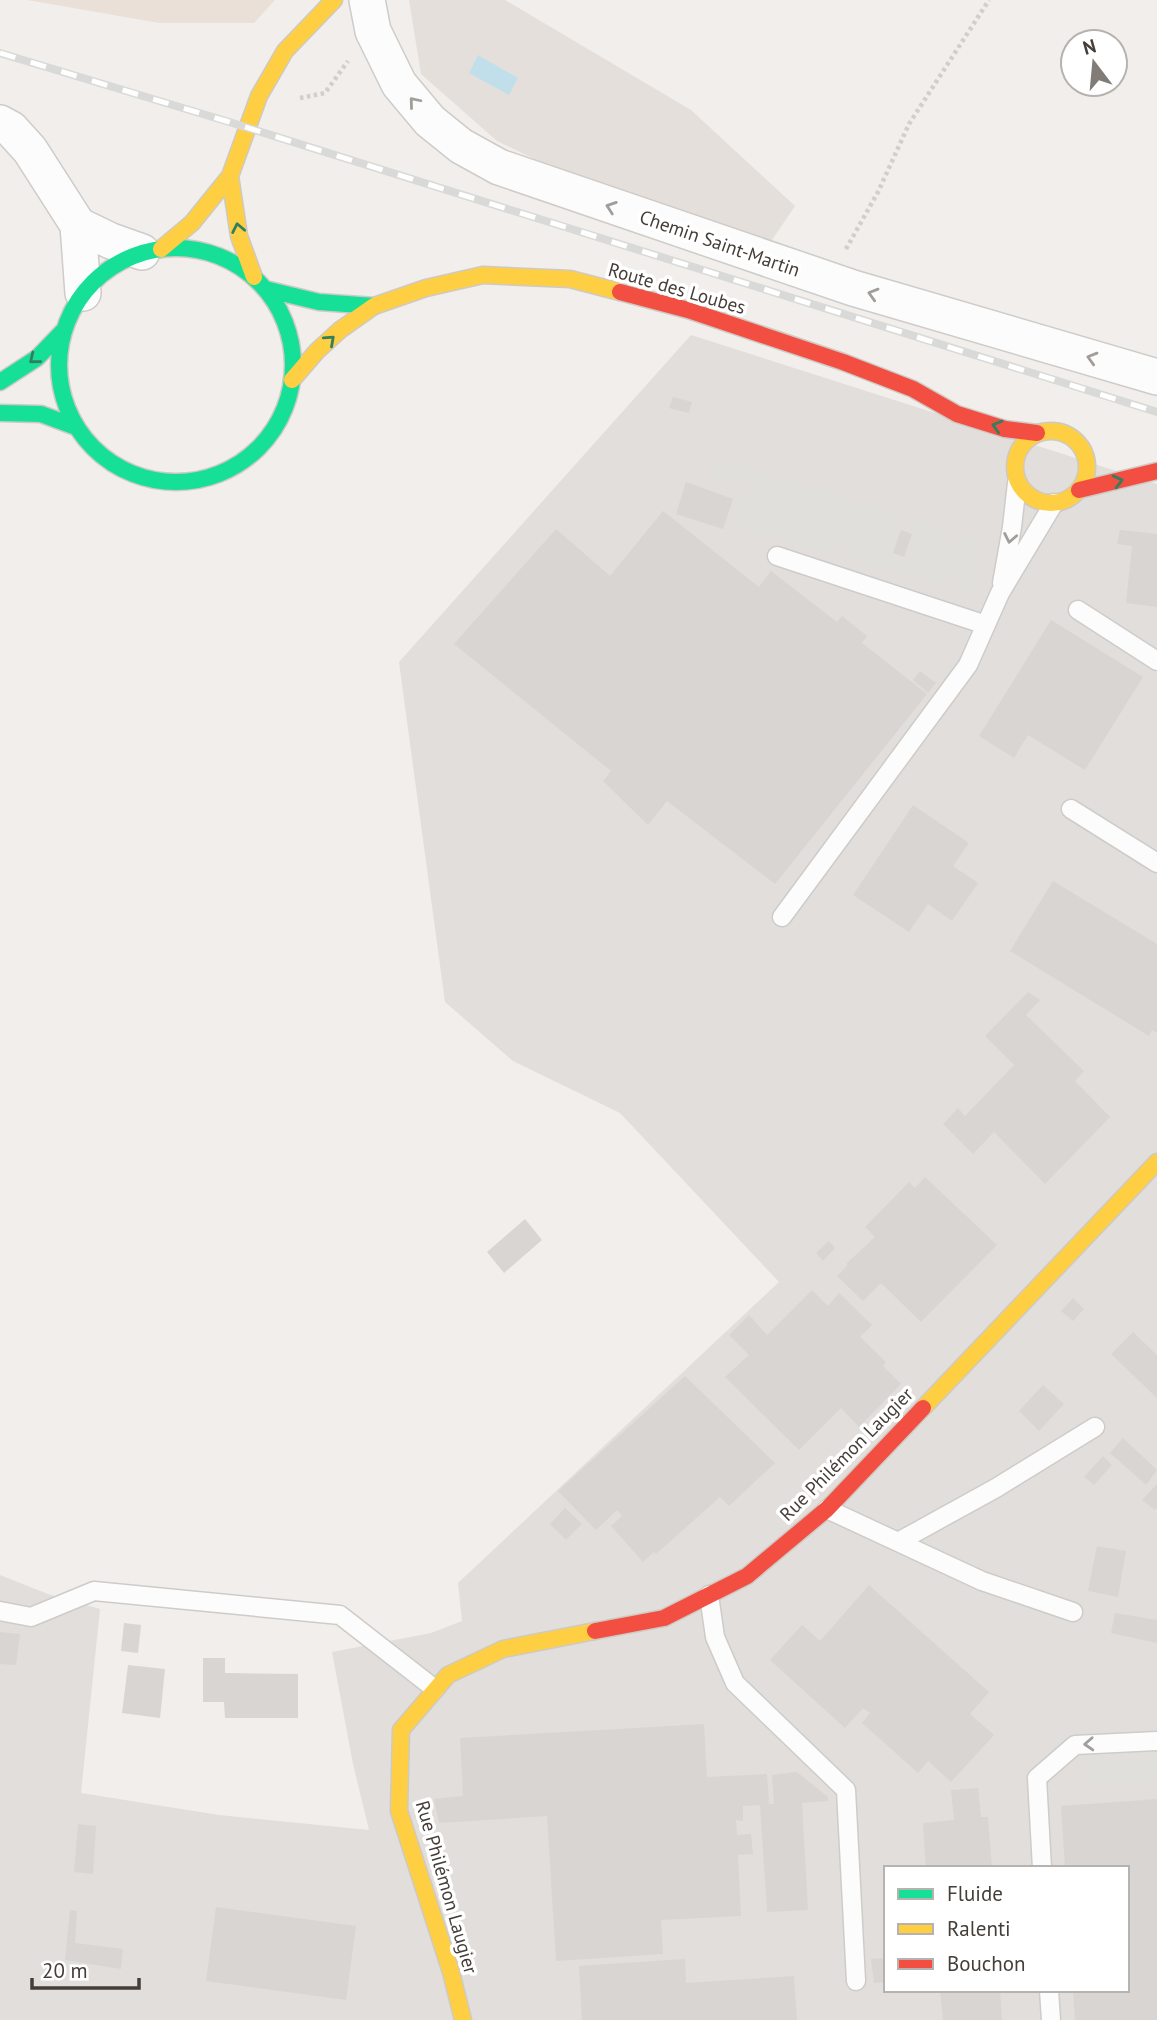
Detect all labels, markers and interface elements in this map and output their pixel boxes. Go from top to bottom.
north arrow [1059,28,1129,98]
text: N [1080,33,1099,60]
one-way arrow [409,97,422,109]
one-way arrow [605,200,617,215]
street label: Chemin Saint-Martin [637,204,803,282]
one-way arrow [231,222,246,234]
street label: Route des Loubes [606,257,748,319]
one-way arrow [868,287,880,302]
one-way arrow [322,335,335,348]
one-way arrow [30,351,43,363]
one-way arrow [1086,351,1098,366]
one-way arrow [991,420,1003,435]
one-way arrow [1112,475,1124,489]
one-way arrow [1004,532,1019,544]
street label: Rue Philémon Laugier [774,1382,918,1526]
one-way arrow [1083,1737,1094,1752]
street label: Rue Philémon Laugier [411,1798,483,1977]
legend [884,1866,1129,1992]
text: Fluide [947,1880,1003,1907]
text: Ralenti [947,1915,1011,1942]
scale bar [32,1946,138,1990]
text: Bouchon [947,1950,1026,1977]
text: 20 m [42,1957,88,1984]

